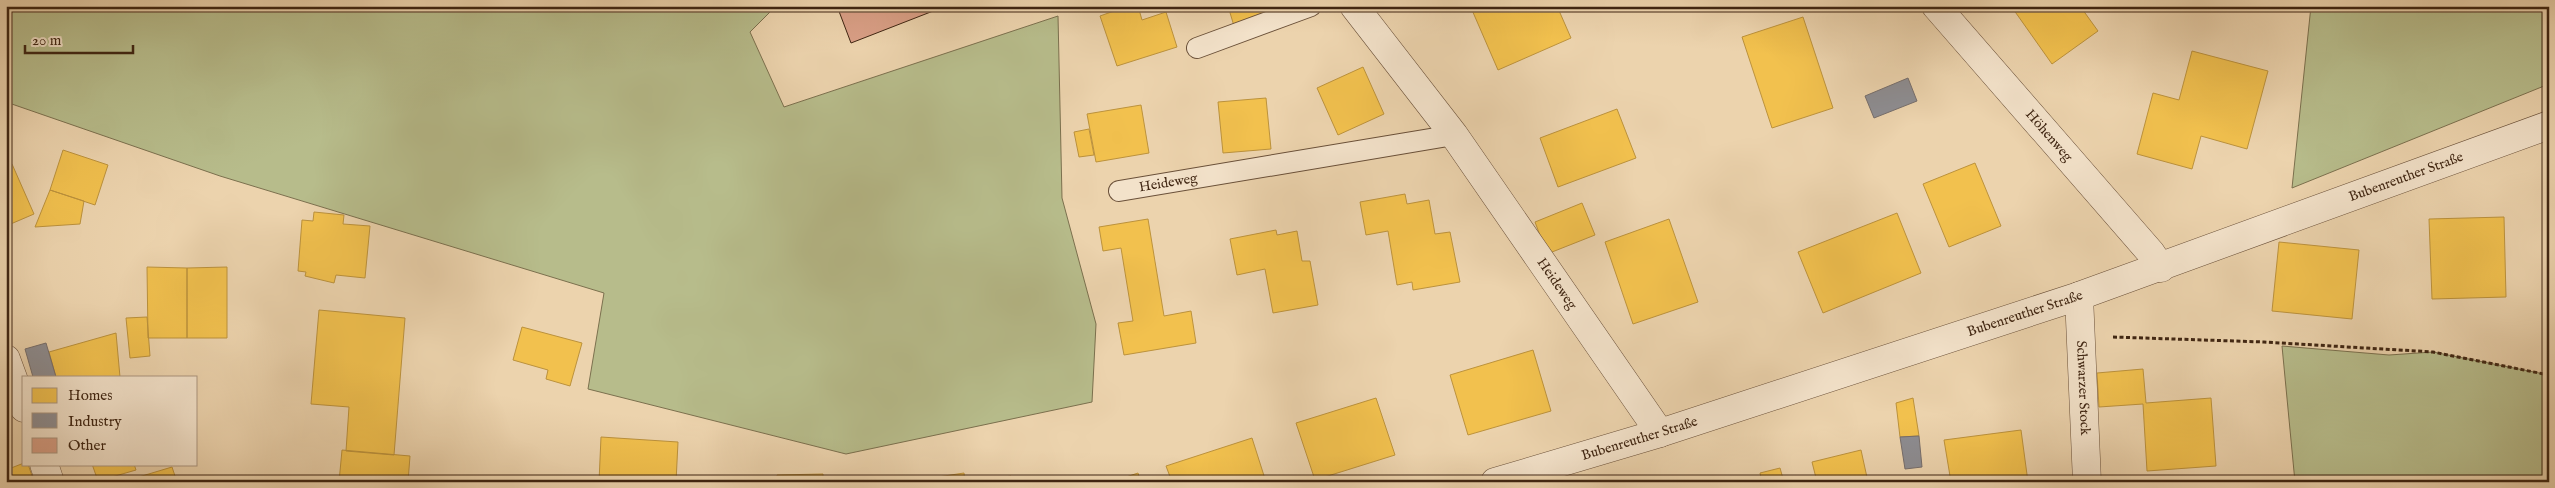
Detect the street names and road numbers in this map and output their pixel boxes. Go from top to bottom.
street label: Höhenweg [2021,106,2077,166]
street label: Bubenreuther Straße [2346,148,2466,206]
street label: Heideweg [1138,169,1199,197]
street label: Heideweg [1533,254,1581,313]
street label: Bubenreuther Straße [1965,286,2086,341]
street label: Schwarzer Stock [2072,340,2094,436]
street label: Bubenreuther Straße [1579,412,1701,465]

